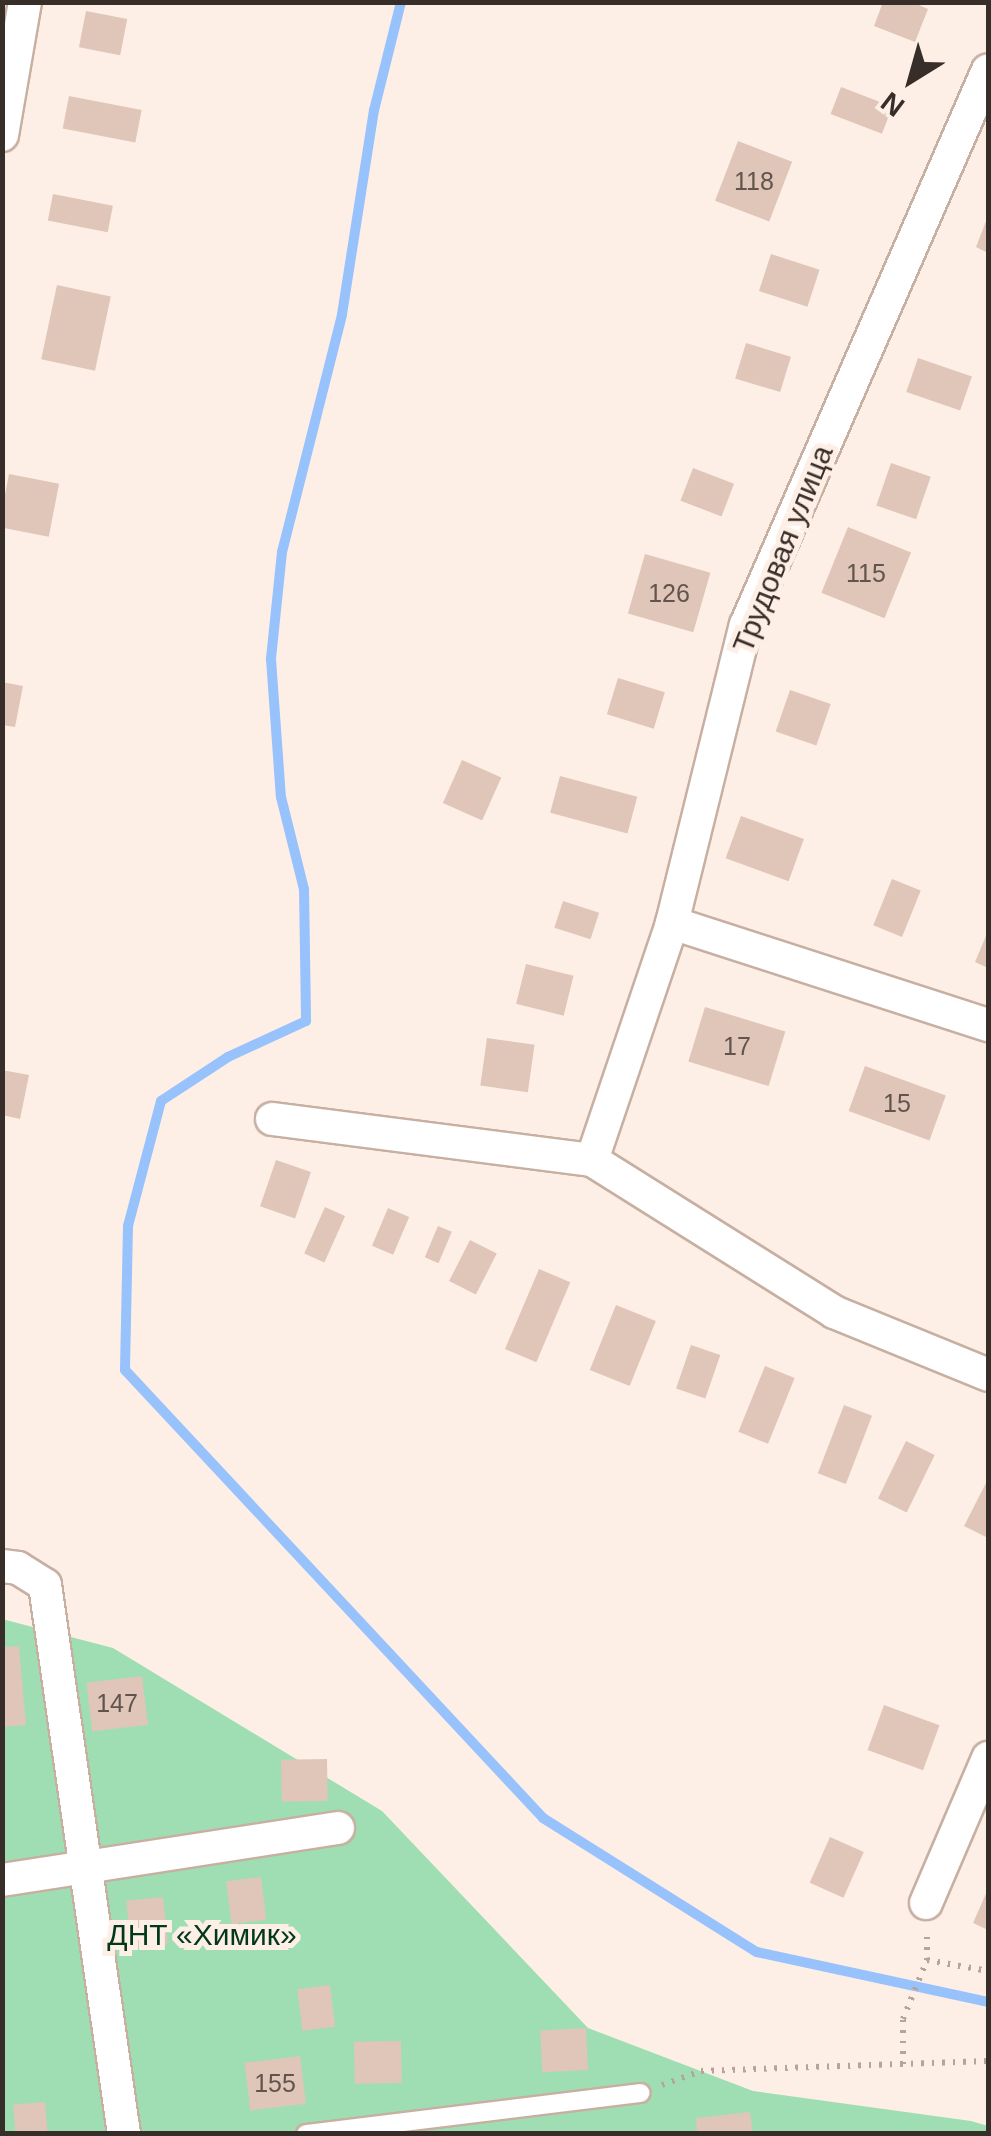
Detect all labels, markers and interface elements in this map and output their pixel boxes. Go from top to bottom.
north arrow [861,30,961,130]
text: N [875,86,910,123]
house number: 118 [734,166,774,196]
street label: Трудовая улица [725,440,841,658]
house number: 115 [846,558,886,588]
house number: 126 [648,578,690,608]
house number: 17 [723,1031,751,1061]
house number: 15 [883,1088,911,1118]
house number: 147 [96,1688,138,1718]
park label: ДНТ «Химик» [107,1917,297,1953]
house number: 155 [254,2068,296,2098]

